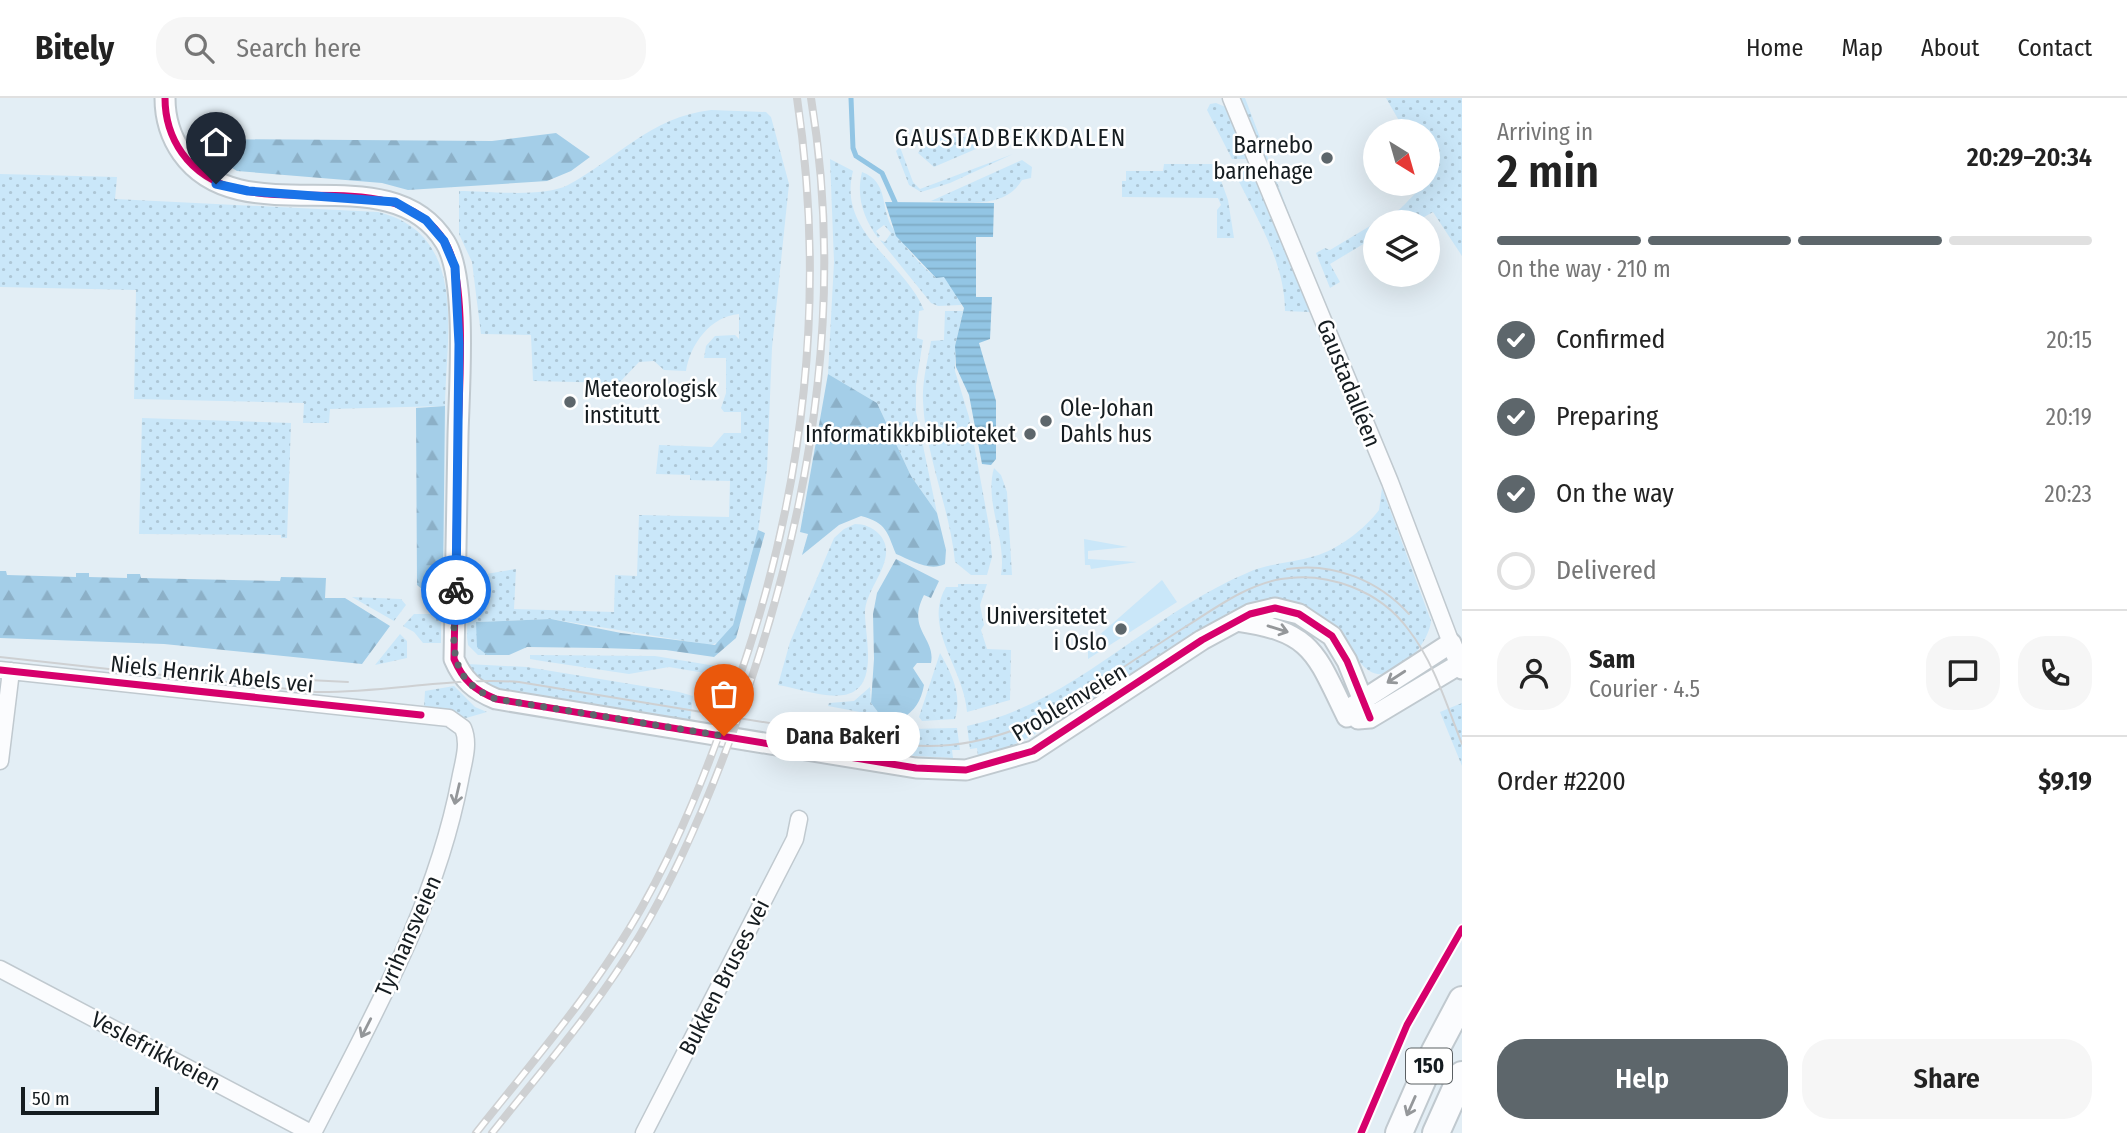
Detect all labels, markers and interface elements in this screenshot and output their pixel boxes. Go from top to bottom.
search box [156,17,646,80]
text: Bitely [35,28,114,68]
icon: search [180,29,218,67]
text: Search here [236,33,361,64]
text: Home [1746,34,1803,62]
text: Map [1841,34,1883,62]
text: About [1921,34,1979,62]
text: Contact [2017,34,2092,62]
pin [186,112,246,184]
text: Arriving in [1497,118,1593,146]
north arrow [1363,119,1440,196]
map controls [1363,119,1440,287]
icon: home [197,123,235,161]
district label: GAUSTADBEKKDALEN [895,124,1127,152]
place label: Barnebo barnehage [1213,131,1313,185]
text: 20:29–20:34 [1967,142,2092,173]
text: 2 min [1497,144,1599,199]
marker: Barnebo barnehage [1319,150,1335,166]
button: layers [1363,210,1440,287]
text: On the way · 210 m [1497,255,1671,283]
street label: Gaustadalléen [1311,315,1387,451]
icon: check [1497,321,1535,359]
text: Confirmed [1556,324,1666,355]
text: 20:15 [2046,326,2092,354]
place label: Meteorologisk institutt [584,375,717,429]
marker: Meteorologisk institutt [562,394,578,410]
place label: Ole-Johan Dahls hus [1060,394,1154,448]
icon: check [1497,398,1535,436]
text: Preparing [1556,401,1658,432]
text: 20:19 [2046,403,2092,431]
marker: Ole-Johan Dahls hus [1038,413,1054,429]
place label: Informatikkbiblioteket [805,420,1016,448]
marker: Informatikkbiblioteket [1022,426,1038,442]
icon: check [1497,475,1535,513]
text: On the way [1556,478,1674,509]
text: 20:23 [2045,480,2092,508]
courier [421,555,491,625]
text: Delivered [1556,555,1657,586]
icon: bike [437,571,475,609]
place label: Universitetet i Oslo [986,602,1107,656]
marker: Universitetet i Oslo [1113,621,1129,637]
one-way arrow [1267,624,1289,637]
button: person [1497,636,1571,710]
button: chat [1926,636,2000,710]
button: phone [2018,636,2092,710]
text: Sam [1589,644,1635,675]
street label: Niels Henrik Abels vei [109,649,315,699]
street label: Problemveien [1007,657,1131,747]
pin [694,664,754,736]
one-way arrow [1387,670,1407,684]
icon: bag [705,675,743,713]
text: Courier · 4.5 [1589,675,1700,703]
callout: Dana Bakeri [766,712,920,760]
text: Dana Bakeri [786,722,900,750]
text: Order #2200 [1497,766,1626,797]
text: $9.19 [2038,766,2092,797]
one-way arrow [449,782,463,805]
street label: Tyrihansveien [369,871,447,1001]
street label: Bukken Bruses vei [673,894,775,1060]
street label: Veslefrikkveien [86,1005,226,1097]
one-way arrow [358,1017,372,1038]
button: Help [1497,1039,1788,1119]
button: Share [1802,1039,2092,1119]
road number: 150 [1406,1048,1452,1084]
scale bar [21,1084,159,1116]
text: 50 m [32,1087,70,1110]
one-way arrow [1404,1095,1417,1116]

